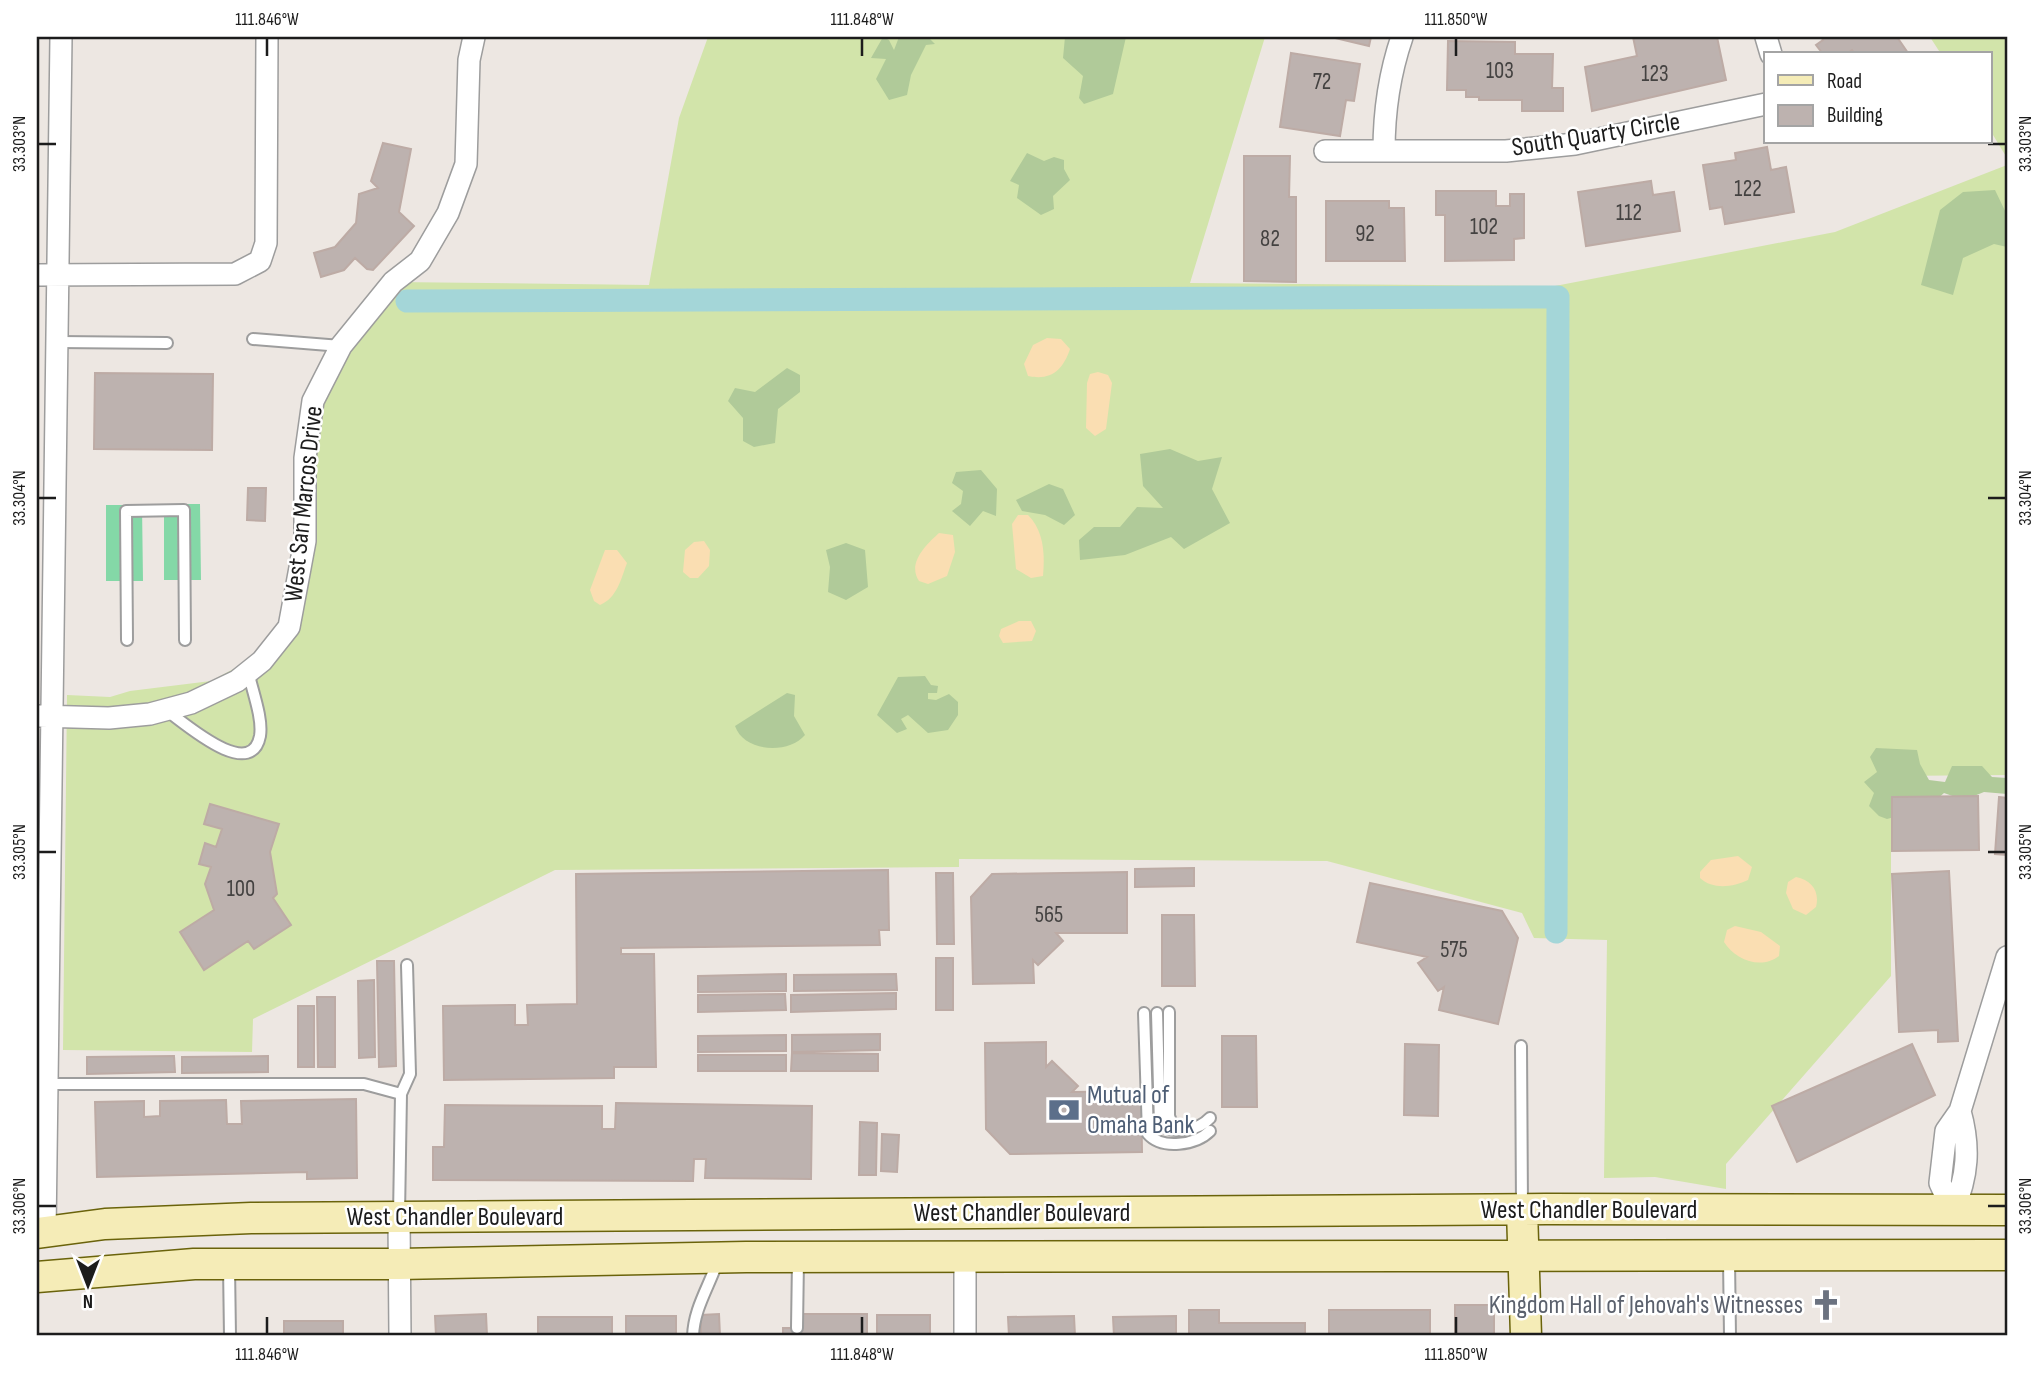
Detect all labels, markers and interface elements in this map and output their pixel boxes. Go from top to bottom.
text: 111.846°W [235,9,299,30]
text: 111.848°W [830,9,894,30]
text: 111.850°W [1425,9,1488,30]
legend [1764,52,1992,144]
house number: 103 [1486,57,1514,85]
house number: 123 [1641,60,1669,88]
house number: 72 [1313,68,1331,96]
text: Road [1827,69,1862,94]
text: Building [1827,103,1883,128]
street label: South Quarty Circle [1510,106,1682,164]
text: 33.303°N [9,116,30,172]
text: 33.303°N [2015,116,2036,172]
house number: 122 [1734,175,1762,203]
house number: 112 [1616,199,1642,227]
house number: 102 [1470,213,1498,241]
house number: 92 [1355,220,1375,248]
house number: 82 [1260,225,1280,253]
street label: West San Marcos Drive [278,404,330,604]
text: 33.304°N [9,470,30,526]
text: 33.304°N [2015,470,2036,526]
text: 33.305°N [9,824,30,880]
text: 33.305°N [2015,824,2036,880]
house number: 100 [227,875,255,903]
house number: 565 [1035,901,1063,929]
house number: 575 [1440,936,1468,964]
place label: Mutual of Omaha Bank [1087,1080,1195,1141]
bank icon: Mutual of Omaha Bank [1047,1093,1081,1127]
text: 33.306°N [9,1178,30,1234]
text: 33.306°N [2015,1178,2036,1234]
street label: West Chandler Boulevard [1481,1195,1697,1226]
street label: West Chandler Boulevard [914,1198,1130,1229]
street label: West Chandler Boulevard [347,1202,563,1233]
north arrow [52,1250,122,1320]
church icon: Kingdom Hall of Jehovah's Witnesses [1809,1288,1843,1322]
text: N [83,1289,93,1312]
place label: Kingdom Hall of Jehovah's Witnesses [1489,1290,1803,1321]
text: 111.846°W [235,1344,299,1365]
text: 111.848°W [830,1344,894,1365]
text: 111.850°W [1425,1344,1488,1365]

